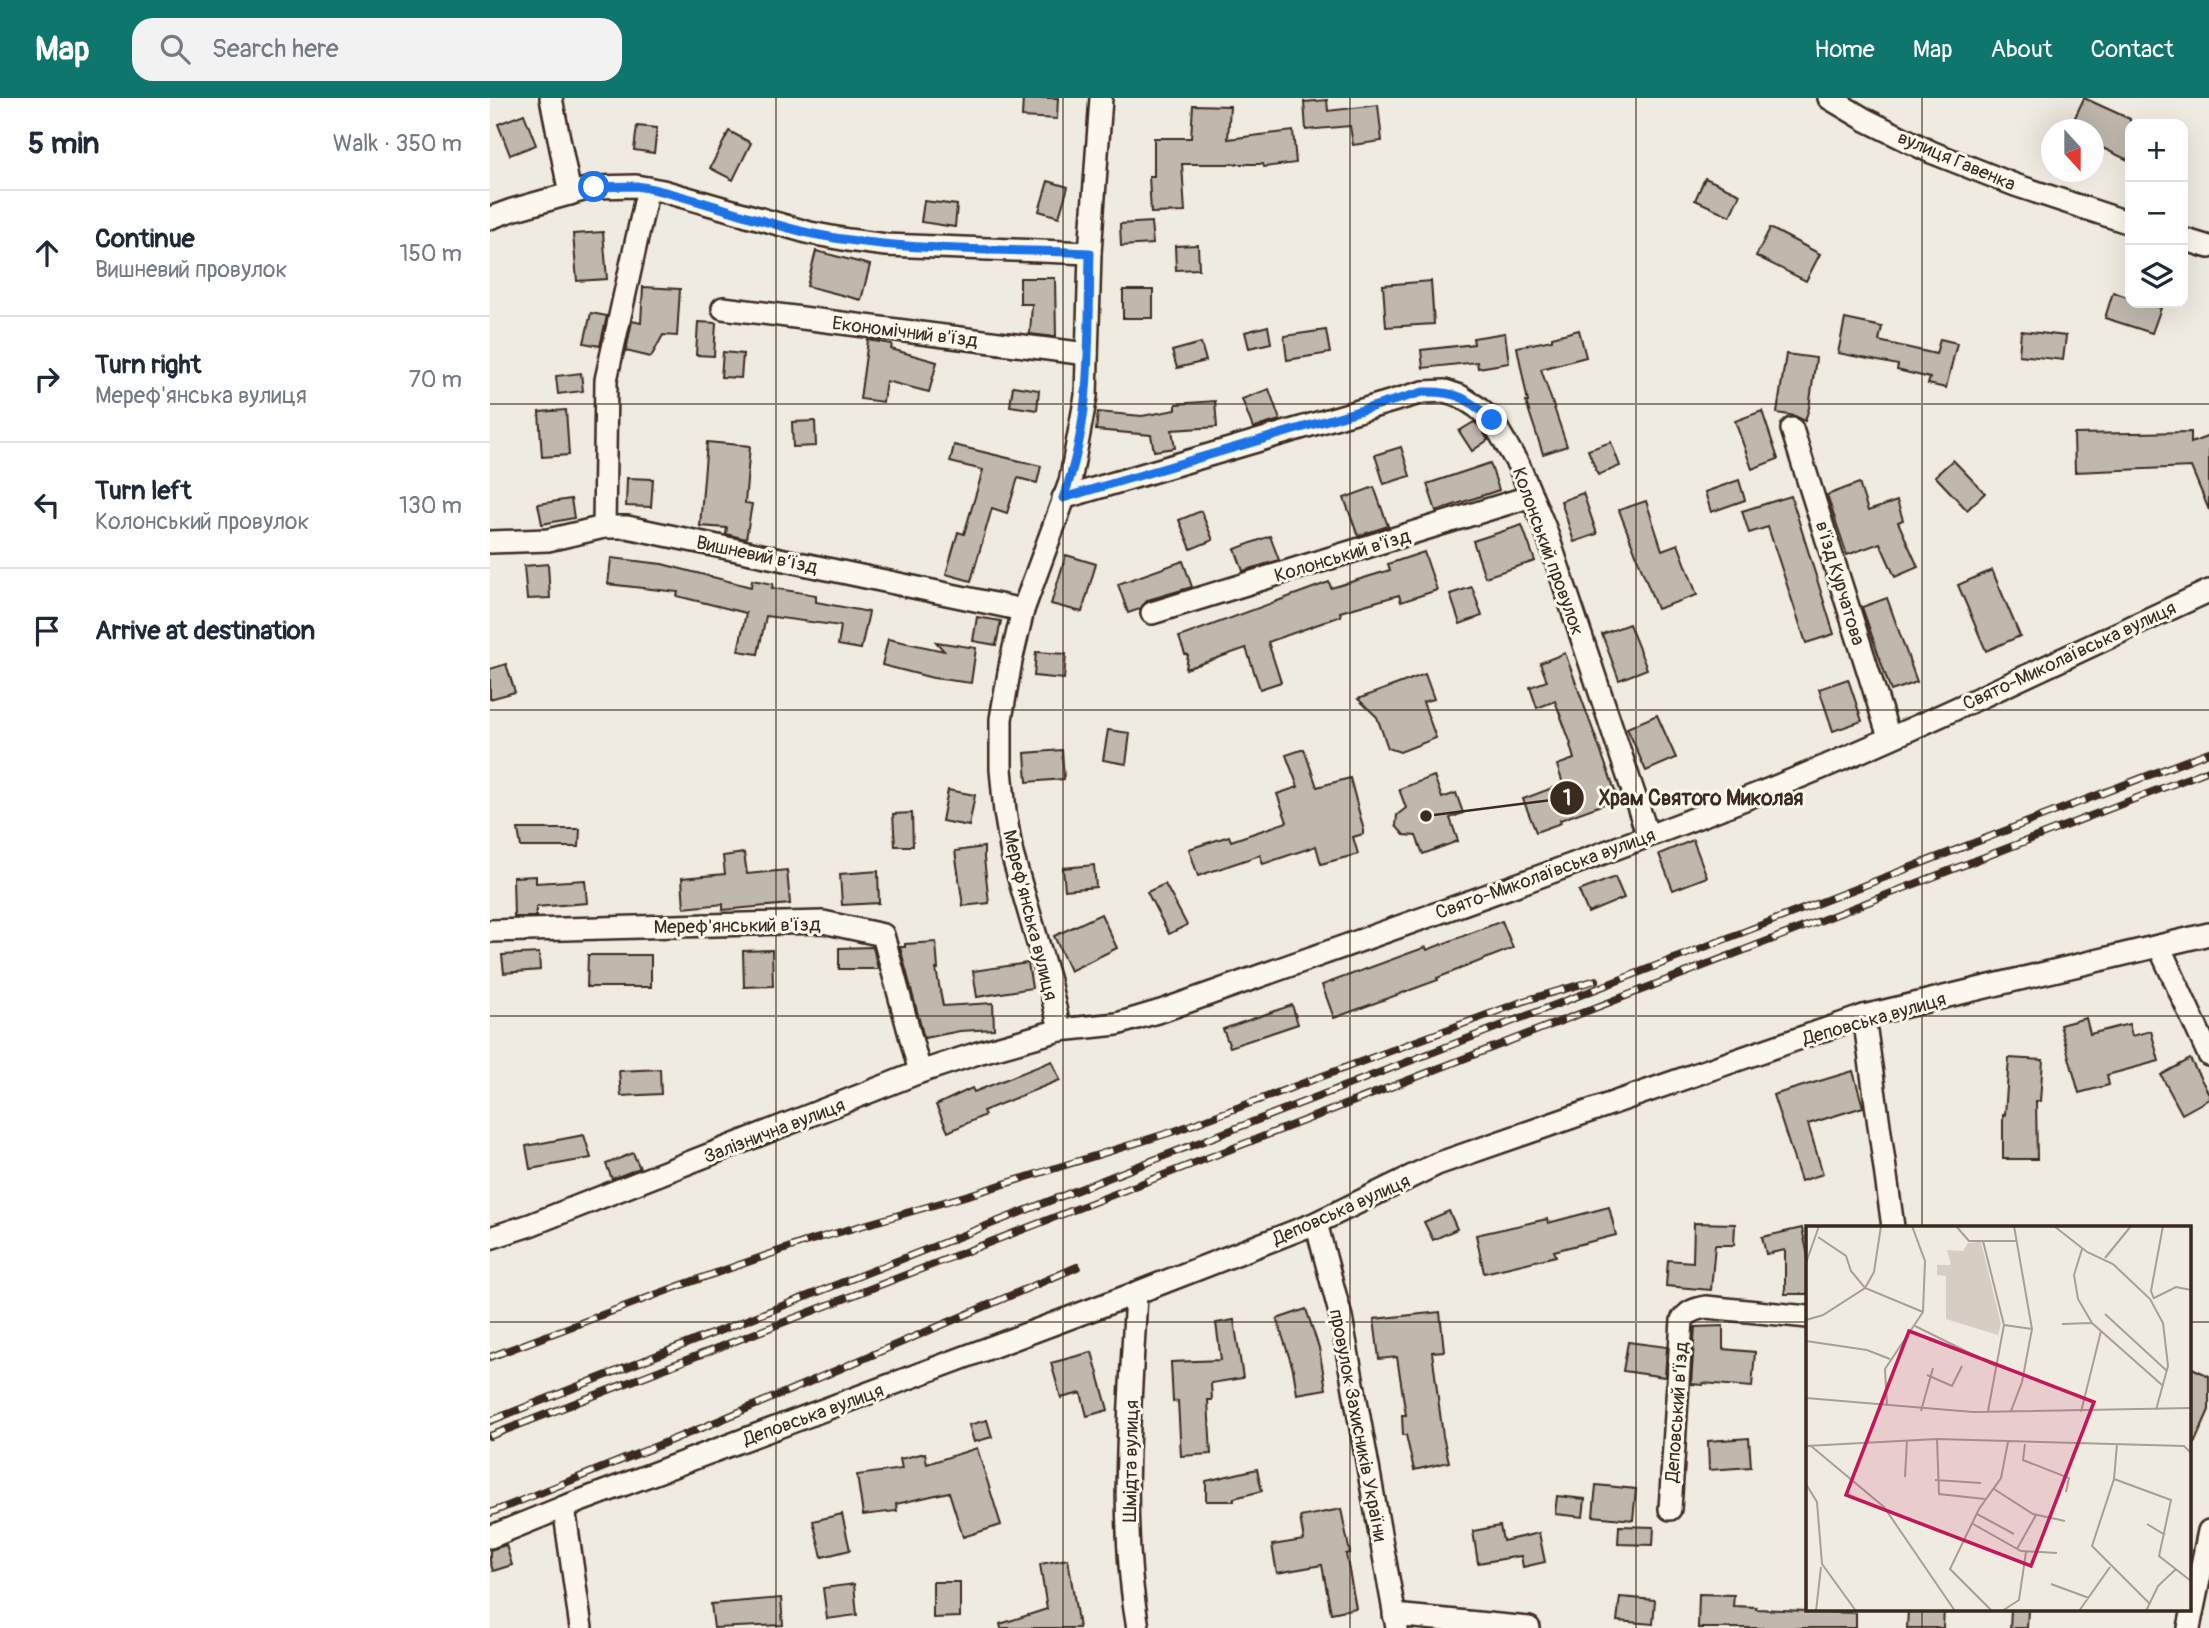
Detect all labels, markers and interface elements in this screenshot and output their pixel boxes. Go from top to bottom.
search box [132,18,622,81]
text: Map [35,29,90,70]
icon: search [156,30,194,68]
text: Search here [212,33,339,65]
text: Home [1814,35,1875,64]
text: Map [1913,35,1953,64]
text: About [1991,35,2053,64]
text: Contact [2091,35,2174,64]
north arrow [2041,119,2104,182]
map controls [2125,119,2188,308]
button: + [2125,119,2188,182]
text: 5 min [28,125,99,162]
street label: вулиця Гавенка [1894,125,2019,197]
text: Walk · 350 m [333,129,462,158]
route start [578,171,609,202]
button: − [2125,182,2188,245]
text: Continue [95,223,195,255]
icon: ahead [28,234,66,272]
text: 150 m [399,239,462,268]
button: layers [2125,245,2188,308]
text: Вишневий провулок [95,255,287,284]
street label: Економічний в'їзд [831,311,980,353]
text: Turn right [95,349,201,381]
icon: right [28,360,66,398]
text: 70 m [409,365,462,394]
text: Мереф'янська вулиця [95,381,307,410]
route end [1476,404,1507,435]
street label: Колонський провулок [1507,464,1590,639]
text: Turn left [95,475,191,507]
icon: left [28,486,66,524]
text: 130 m [399,491,462,520]
text: Колонський провулок [95,507,309,536]
street label: в'їзд Курчатова [1810,518,1870,648]
street label: Колонський в'їзд [1271,524,1414,588]
street label: Вишневий в’їзд [694,530,820,580]
street label: Свято-Миколаївська вулиця [1959,596,2180,716]
icon: arrive [28,612,66,650]
text: Arrive at destination [95,615,315,647]
callout: Храм Святого Миколая [1550,777,1817,819]
text: 1 [1563,785,1571,812]
text: Храм Святого Миколая [1599,785,1803,812]
street label: Свято-Миколаївська вулиця [1432,823,1659,925]
street label: Мереф'янська вулиця [997,827,1063,1003]
street label: Мереф'янський в'їзд [653,913,821,939]
street label: Деповська вулиця [1799,987,1949,1051]
street label: Залізнична вулиця [700,1093,849,1169]
street label: Деповська вулиця [1268,1169,1414,1251]
inset map [1806,1226,2192,1610]
street label: провулок Захисників України [1324,1307,1392,1544]
street label: Деповський в’їзд [1660,1340,1694,1484]
street label: Деповська вулиця [739,1378,887,1452]
street label: Шмідта вулиця [1118,1400,1144,1522]

